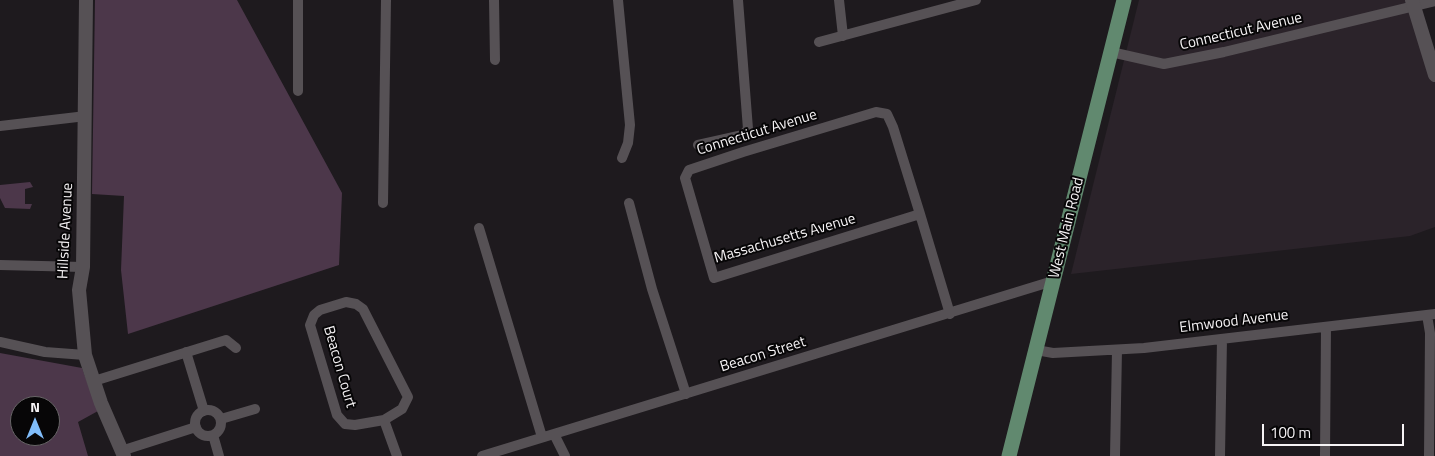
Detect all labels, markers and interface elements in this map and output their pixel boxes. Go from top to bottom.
street label: Connecticut Avenue [1178,9,1304,55]
street label: Connecticut Avenue [695,106,819,160]
street label: West Main Road [1046,176,1088,280]
street label: Hillside Avenue [54,182,78,280]
street label: Massachusetts Avenue [712,210,858,268]
street label: Elmwood Avenue [1179,306,1289,338]
street label: Beacon Court [319,324,359,410]
street label: Beacon Street [718,333,808,377]
north arrow [10,396,60,446]
text: N [30,396,40,417]
scale bar [1265,414,1408,446]
text: 100 m [1270,421,1311,444]

